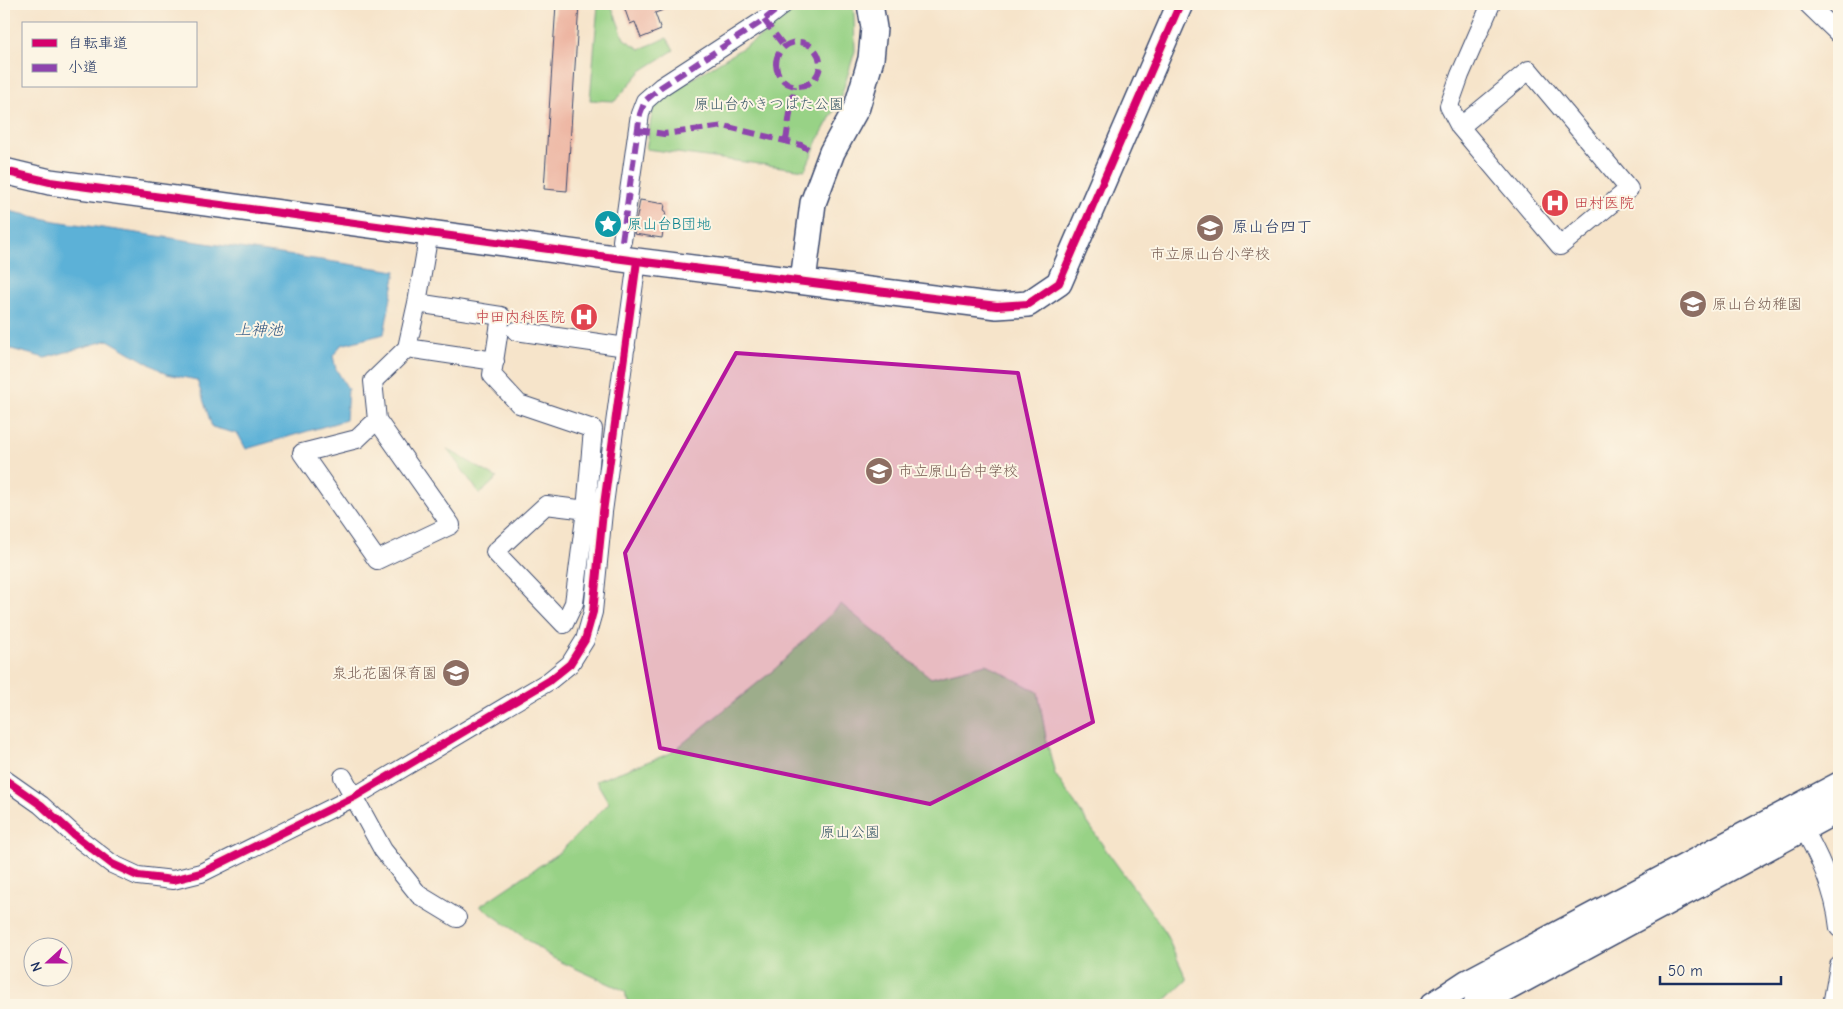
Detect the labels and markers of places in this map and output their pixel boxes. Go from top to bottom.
hospital icon: 田村医院 [1540,188,1570,218]
place label: 田村医院 [1574,194,1634,212]
place icon: 原山台B団地 [593,209,623,239]
school or university icon: 市立原山台小学校 [1195,213,1225,243]
place label: 原山台B団地 [627,215,711,233]
place label: 市立原山台小学校 [1150,245,1270,263]
school or university icon: 原山台幼稚園 [1678,289,1708,319]
place label: 原山台幼稚園 [1712,295,1802,313]
hospital icon: 中田内科医院 [569,302,599,332]
place label: 中田内科医院 [475,308,565,326]
school or university icon: 市立原山台中学校 [864,456,894,486]
place label: 市立原山台中学校 [898,462,1018,480]
school or university icon: 泉北花園保育園 [441,658,471,688]
place label: 泉北花園保育園 [332,664,437,682]

